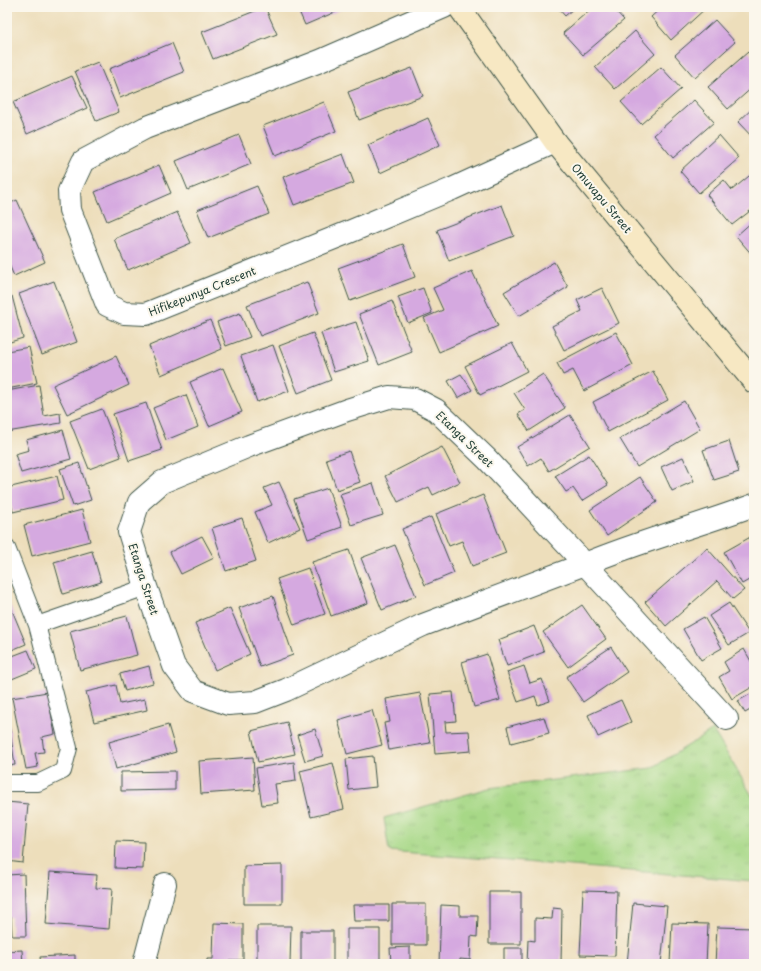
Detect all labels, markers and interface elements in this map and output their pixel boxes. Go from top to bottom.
street label: Omuvapu Street [568,159,637,237]
street label: Hifikepunya Crescent [146,262,259,320]
street label: Etanga Street [432,407,498,471]
street label: Etanga Street [124,541,164,618]

